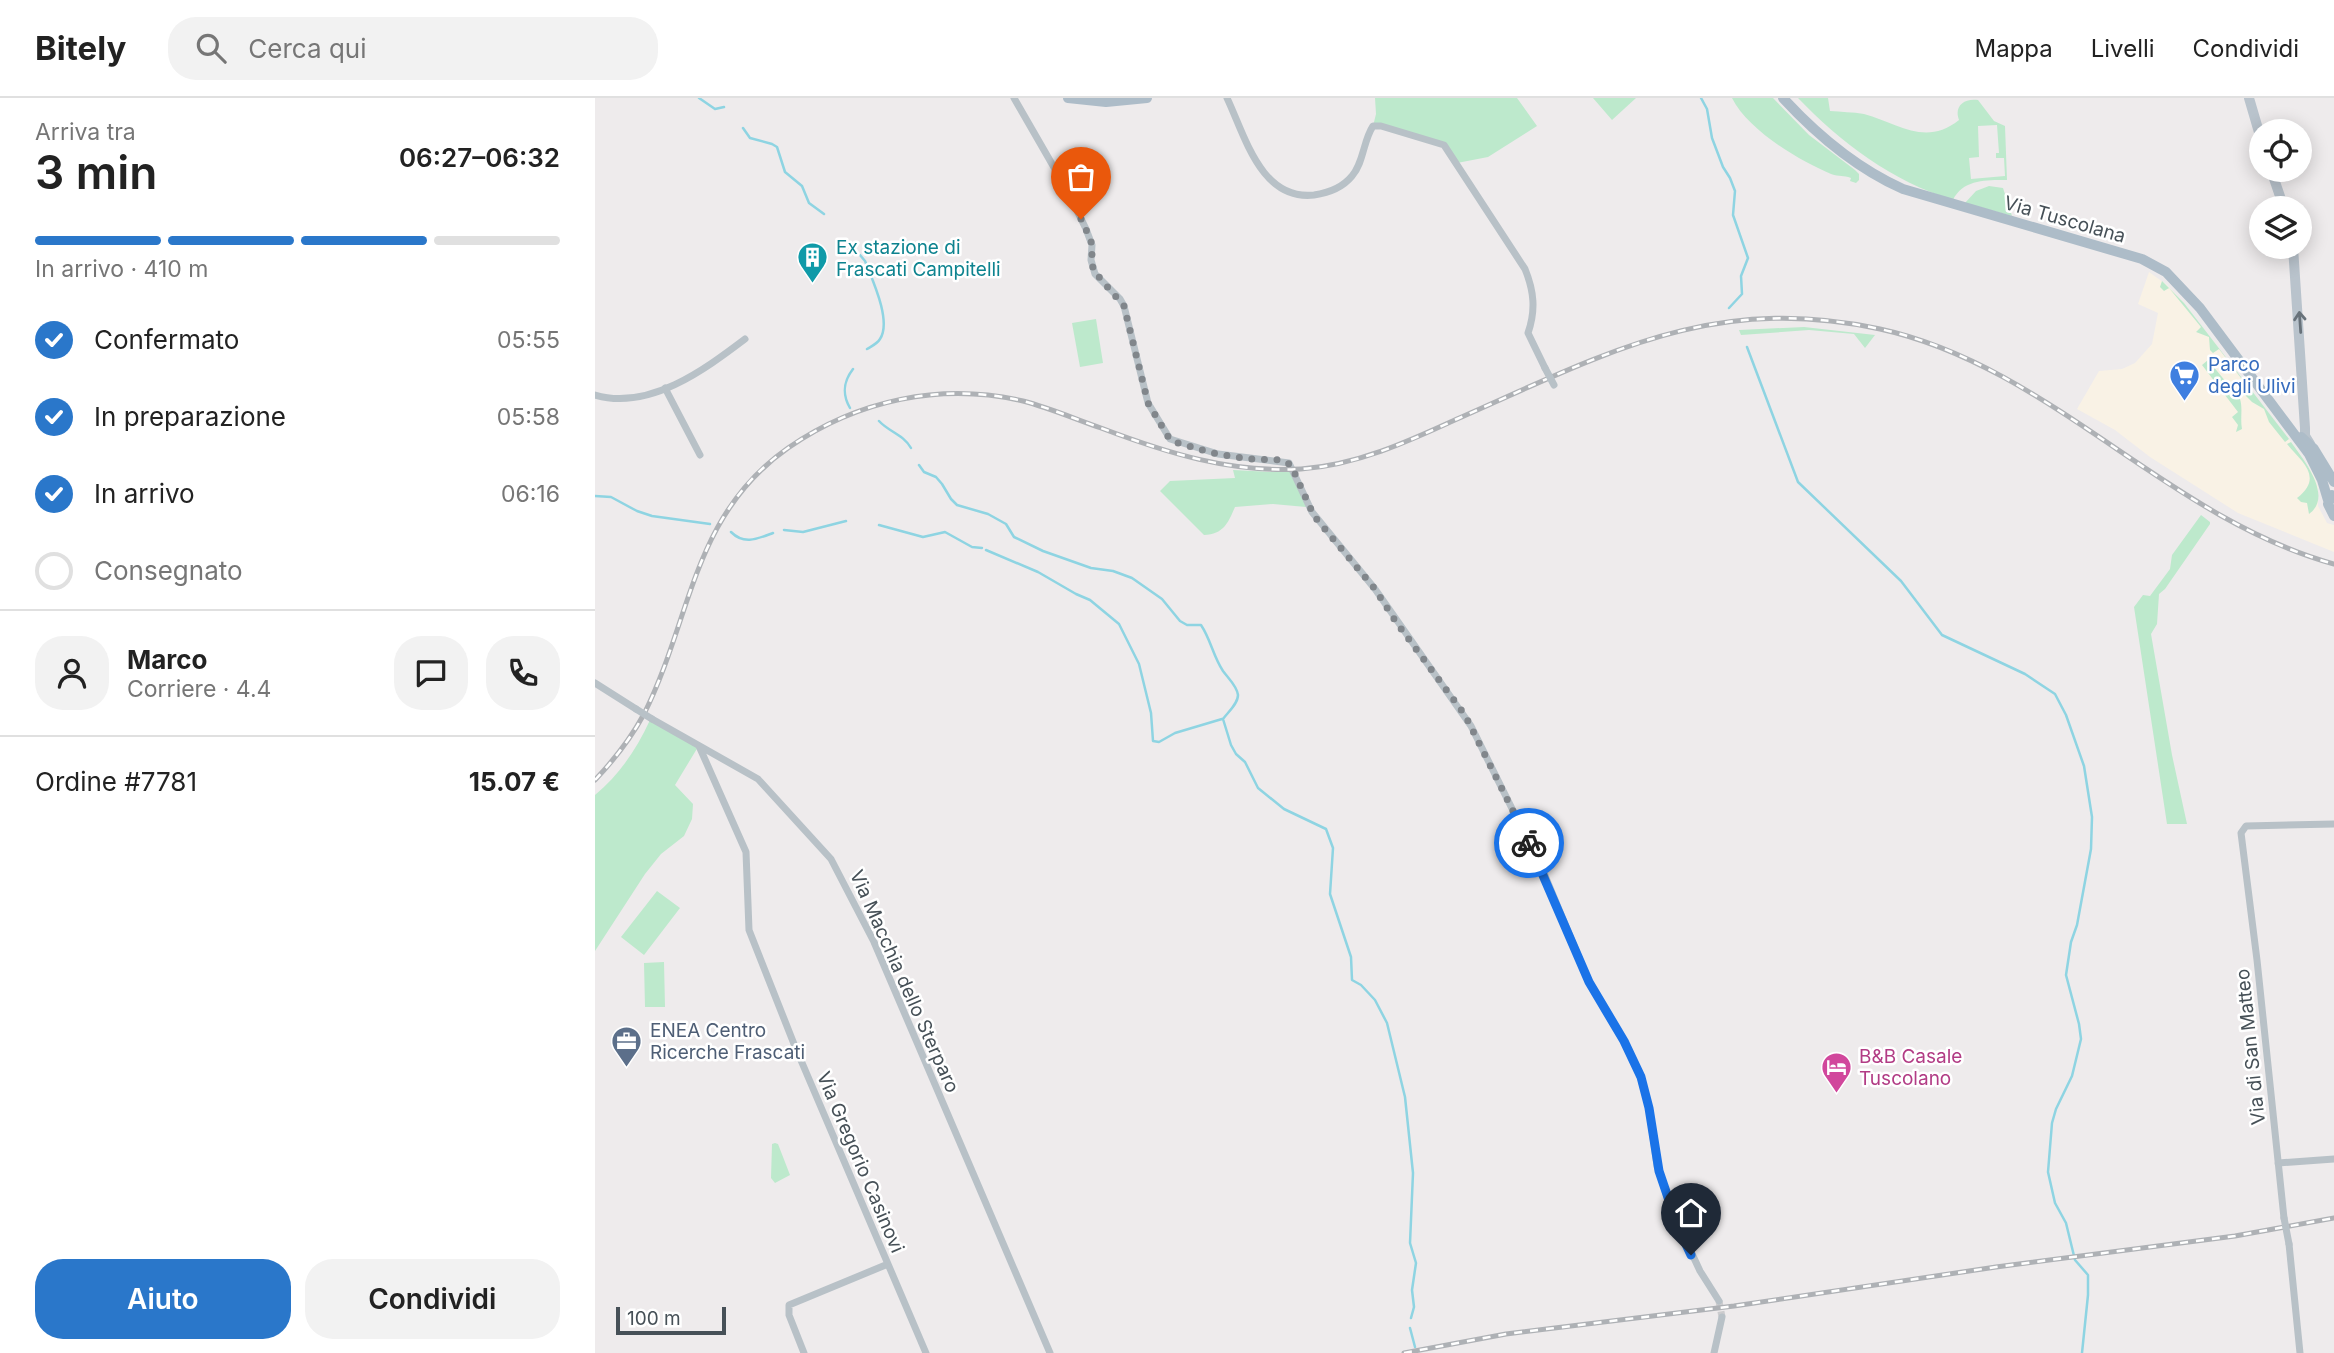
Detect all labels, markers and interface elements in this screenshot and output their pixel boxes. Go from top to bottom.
search box [168,17,658,80]
text: Bitely [35,28,126,68]
icon: search [192,29,230,67]
text: Cerca qui [248,33,366,64]
text: Mappa [1974,34,2053,63]
text: Livelli [2091,34,2155,63]
text: Condividi [2193,34,2299,63]
text: Arriva tra [35,118,136,146]
map controls [2249,119,2312,259]
button: locate [2249,119,2312,182]
text: 06:27–06:32 [399,142,560,173]
text: 3 min [35,144,157,200]
pin [1051,147,1111,219]
icon: bag [1062,158,1100,196]
street label: Via Tuscolana [2001,191,2128,248]
button: layers [2249,196,2312,259]
place label: Ex stazione di Frascati Campitelli [836,236,1001,281]
building icon: Ex stazione di Frascati Campitelli [796,241,830,285]
text: In arrivo · 410 m [35,255,208,283]
one-way arrow [2293,311,2306,334]
icon: check [35,321,73,359]
text: Confermato [94,324,239,355]
text: 05:55 [497,326,560,354]
place label: Parco degli Ulivi [2208,353,2296,398]
supermarket icon: Parco degli Ulivi [2168,358,2202,402]
icon: check [35,398,73,436]
text: In preparazione [94,401,286,432]
text: 05:58 [497,403,560,431]
icon: check [35,475,73,513]
text: In arrivo [94,478,195,509]
text: 06:16 [501,480,560,508]
text: Consegnato [94,555,243,586]
button: person [35,636,109,710]
button: chat [394,636,468,710]
button: phone [486,636,560,710]
text: Marco [127,644,208,675]
text: Corriere · 4.4 [127,675,271,703]
text: Ordine #7781 [35,766,197,797]
text: 15.07 € [469,766,560,797]
courier [1494,808,1564,878]
icon: bike [1510,824,1548,862]
street label: Via Macchia dello Sterparo [845,866,964,1096]
street label: Via di San Matteo [2231,968,2270,1126]
place label: ENEA Centro Ricerche Frascati [650,1019,805,1064]
office icon: ENEA Centro Ricerche Frascati [610,1024,644,1068]
place label: B&B Casale Tuscolano [1859,1045,1962,1090]
hotel icon: B&B Casale Tuscolano [1819,1050,1853,1094]
street label: Via Gregorio Casinovi [812,1068,909,1256]
pin [1661,1183,1721,1255]
icon: home [1672,1194,1710,1232]
button: Aiuto [35,1259,291,1339]
button: Condividi [305,1259,560,1339]
scale bar [616,1304,726,1336]
text: 100 m [627,1307,681,1330]

